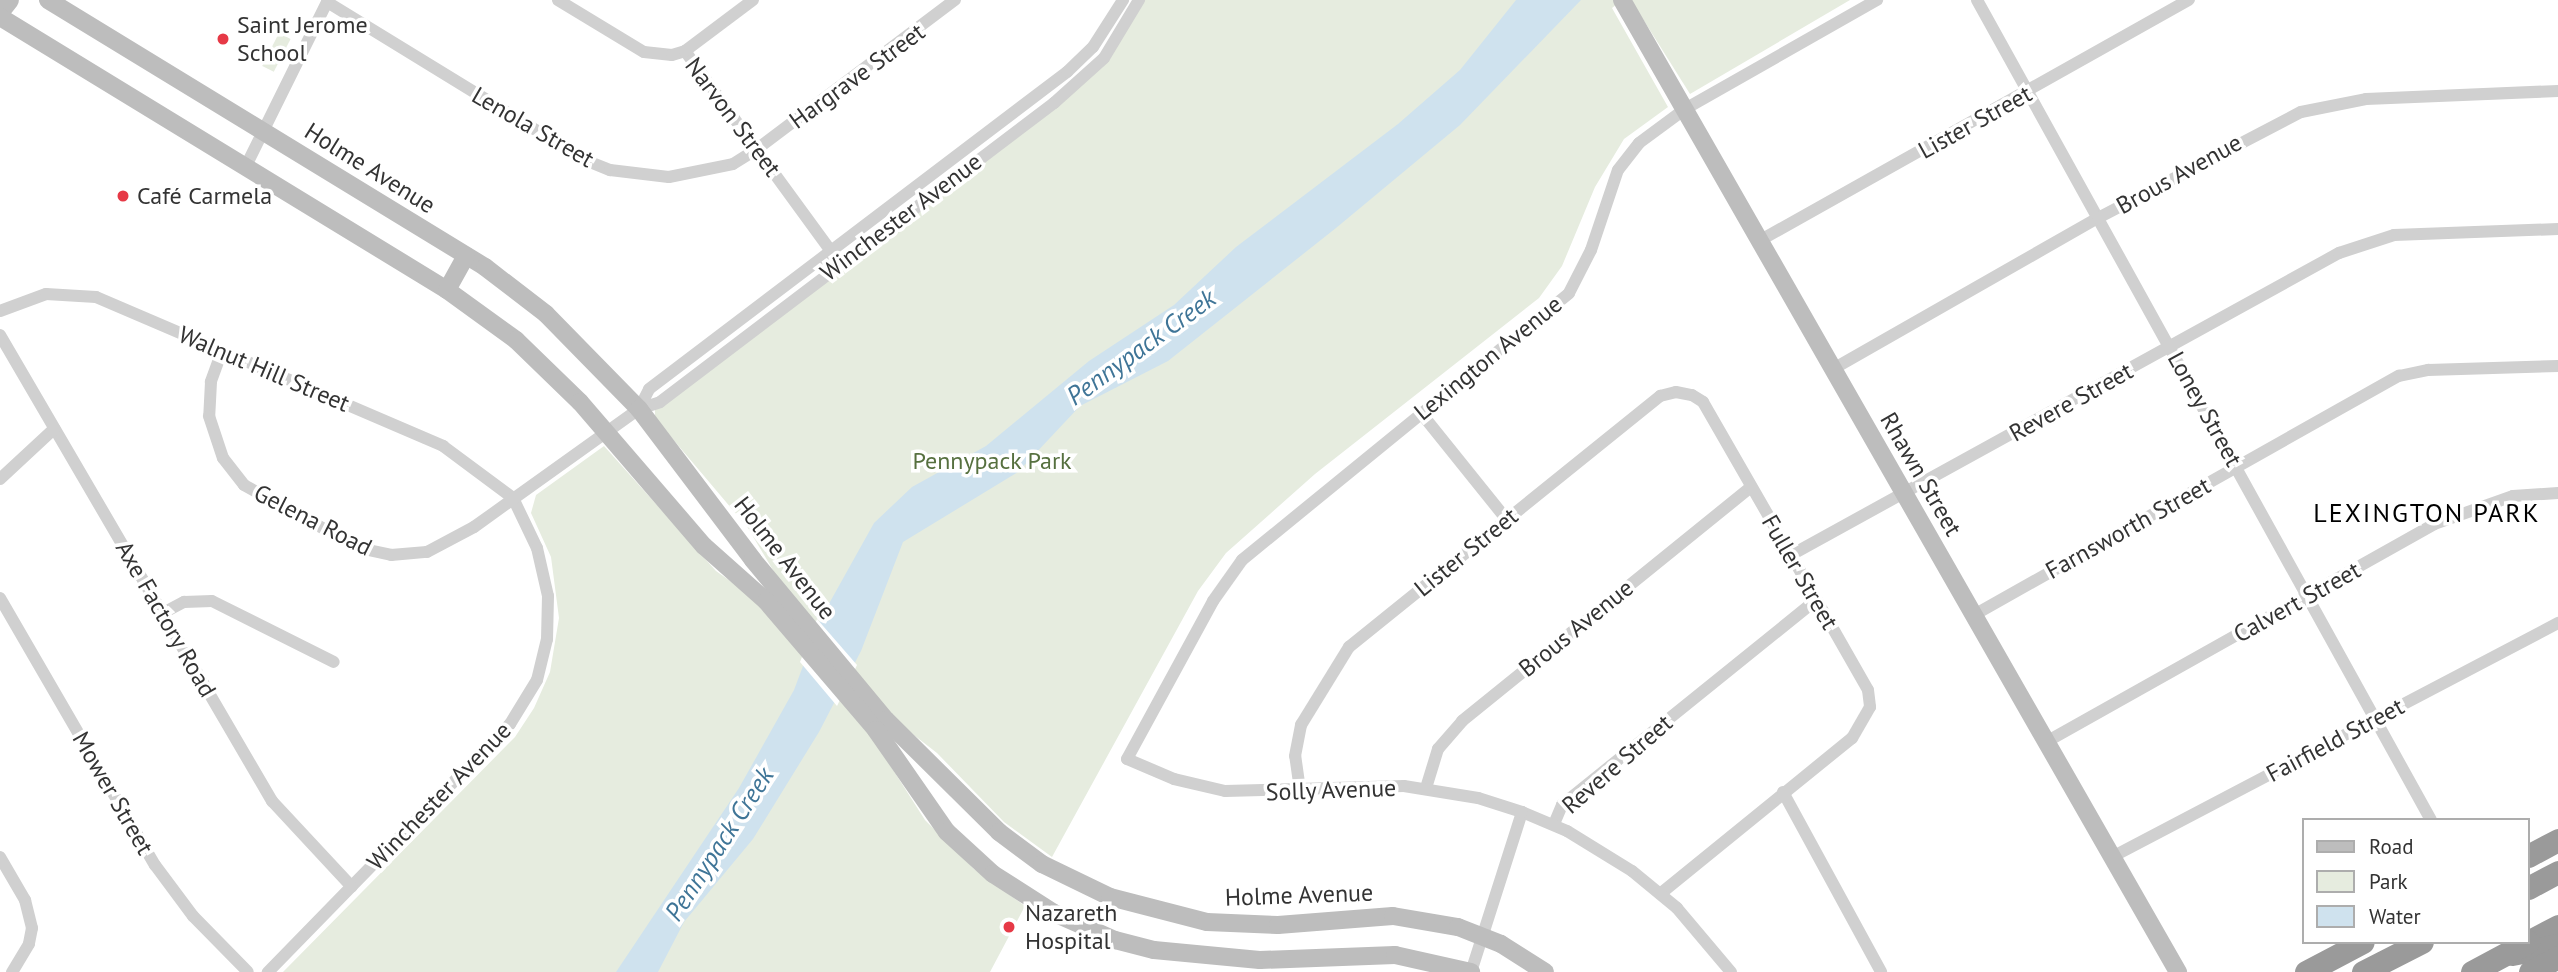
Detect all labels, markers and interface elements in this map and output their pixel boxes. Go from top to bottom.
place label: Saint Jerome School [237,11,368,67]
street label: Hargrave Street [784,17,930,135]
marker: Saint Jerome School [215,31,231,47]
street label: Narvon Street [679,52,787,182]
street label: Lister Street [1913,79,2037,165]
street label: Lenola Street [467,81,599,173]
street label: Holme Avenue [299,116,441,220]
street label: Brous Avenue [2111,128,2247,220]
street label: Winchester Avenue [814,147,988,287]
place label: Café Carmela [137,182,272,210]
marker: Café Carmela [115,188,131,204]
water label: Pennypack Creek [1060,282,1222,412]
street label: Lexington Avenue [1408,289,1568,427]
street label: Walnut Hill Street [174,320,354,418]
street label: Loney Street [2161,346,2249,472]
street label: Revere Street [2004,356,2138,448]
street label: Rhawn Street [1874,407,1968,541]
park label: Pennypack Park [912,447,1072,475]
street label: Farnsworth Street [2041,471,2215,585]
street label: Gelena Road [249,478,377,562]
street label: Holme Avenue [728,490,842,626]
district label: LEXINGTON PARK [2315,497,2539,529]
street label: Lister Street [1408,502,1524,602]
street label: Fuller Street [1756,510,1844,634]
street label: Axe Factory Road [110,536,222,702]
street label: Calvert Street [2229,555,2365,649]
street label: Brous Avenue [1513,573,1639,683]
street label: Fairfield Street [2261,692,2409,788]
street label: Revere Street [1556,708,1678,820]
street label: Winchester Avenue [361,716,517,876]
street label: Mower Street [66,726,160,860]
water label: Pennypack Creek [658,761,780,927]
street label: Solly Avenue [1264,773,1398,807]
legend [2302,818,2530,944]
text: Road [2369,833,2413,860]
text: Park [2369,868,2408,895]
street label: Holme Avenue [1224,878,1374,912]
place label: Nazareth Hospital [1025,899,1117,955]
text: Water [2369,903,2421,930]
marker: Nazareth Hospital [999,917,1019,937]

